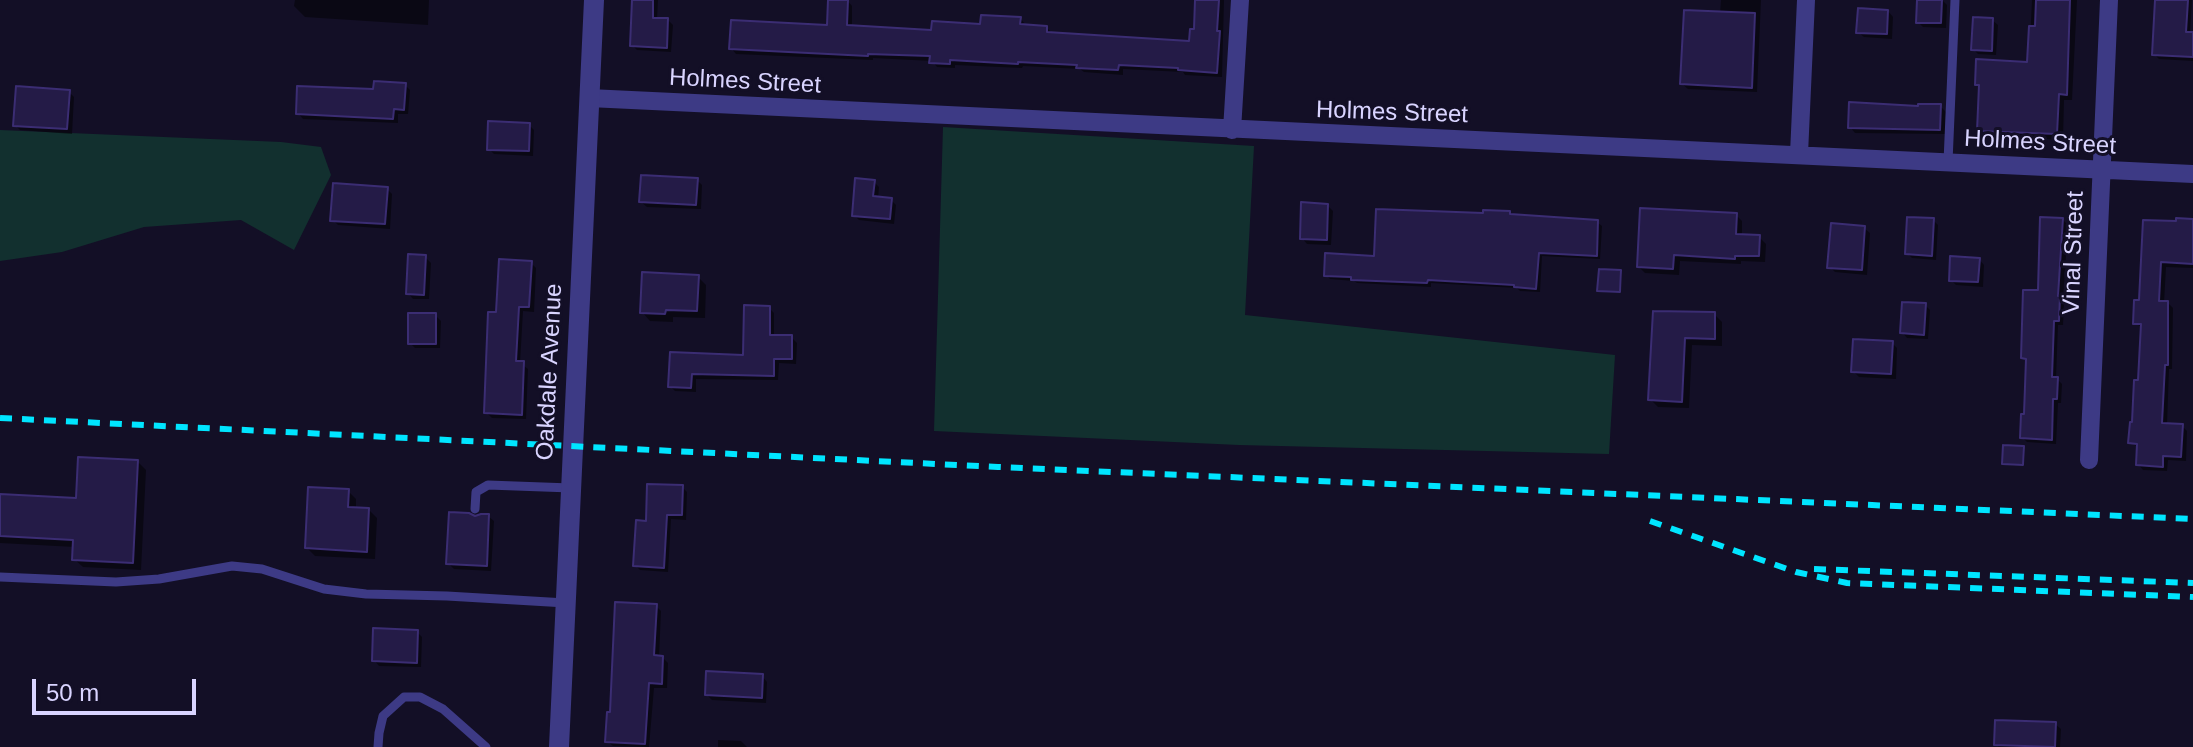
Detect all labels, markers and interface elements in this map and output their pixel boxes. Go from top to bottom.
street label: Holmes Street [668,64,822,100]
street label: Holmes Street [1316,96,1468,130]
street label: Holmes Street [1963,125,2117,161]
street label: Vinal Street [2057,191,2091,315]
street label: Oakdale Avenue [531,283,569,461]
scale bar [36,663,200,713]
text: 50 m [46,679,99,706]

